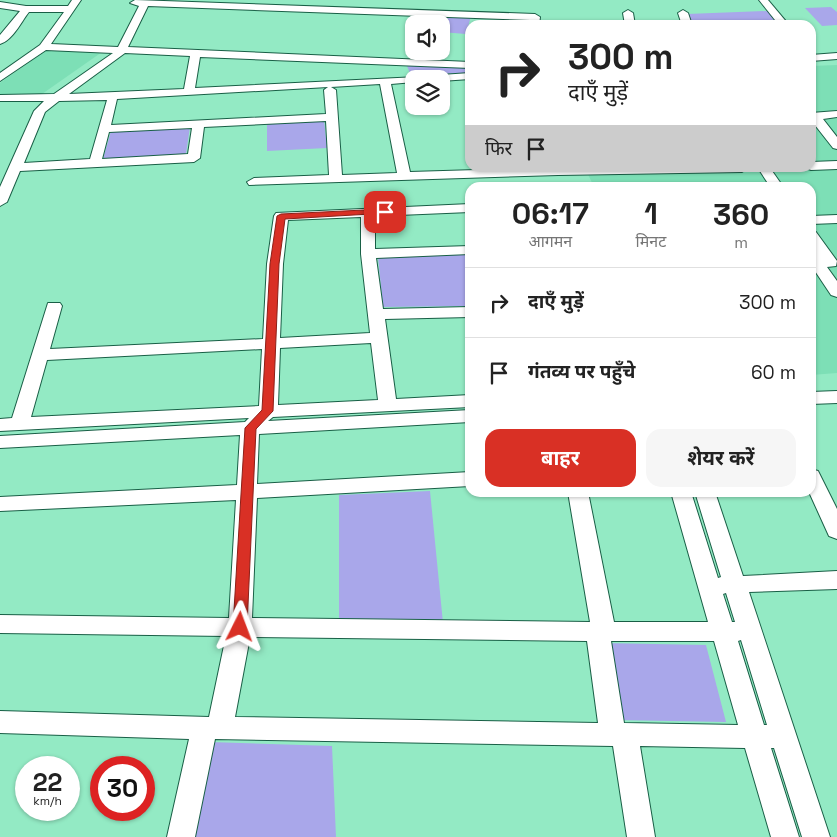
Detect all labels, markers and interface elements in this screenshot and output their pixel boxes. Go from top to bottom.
map controls [405,15,450,115]
button: sound [405,15,450,60]
text: 300 m [568,35,673,79]
icon: right [485,40,550,105]
button: layers [405,70,450,115]
text: दाएँ मुड़ें [568,78,628,106]
icon: arrive [522,135,550,163]
text: फिर [485,136,512,161]
pin [364,191,406,233]
text: 06:17 [512,194,589,233]
text: 1 [644,194,658,233]
text: 360 [713,195,769,234]
icon: arrive [371,198,399,226]
text: आगमन [528,231,572,252]
text: मिनट [636,231,666,252]
text: m [734,232,748,253]
icon: right [485,289,513,317]
text: दाएँ मुड़ें [528,289,584,314]
text: 300 m [739,290,796,315]
icon: arrive [485,359,513,387]
text: गंतव्य पर पहुँचे [528,359,635,384]
text: 60 m [751,360,796,385]
button: बाहर [485,429,636,487]
button: शेयर करें [646,429,796,487]
position arrow [213,600,265,652]
speed limit sign: 30 [90,756,155,821]
text: 22 [33,766,62,798]
text: km/h [33,793,62,809]

